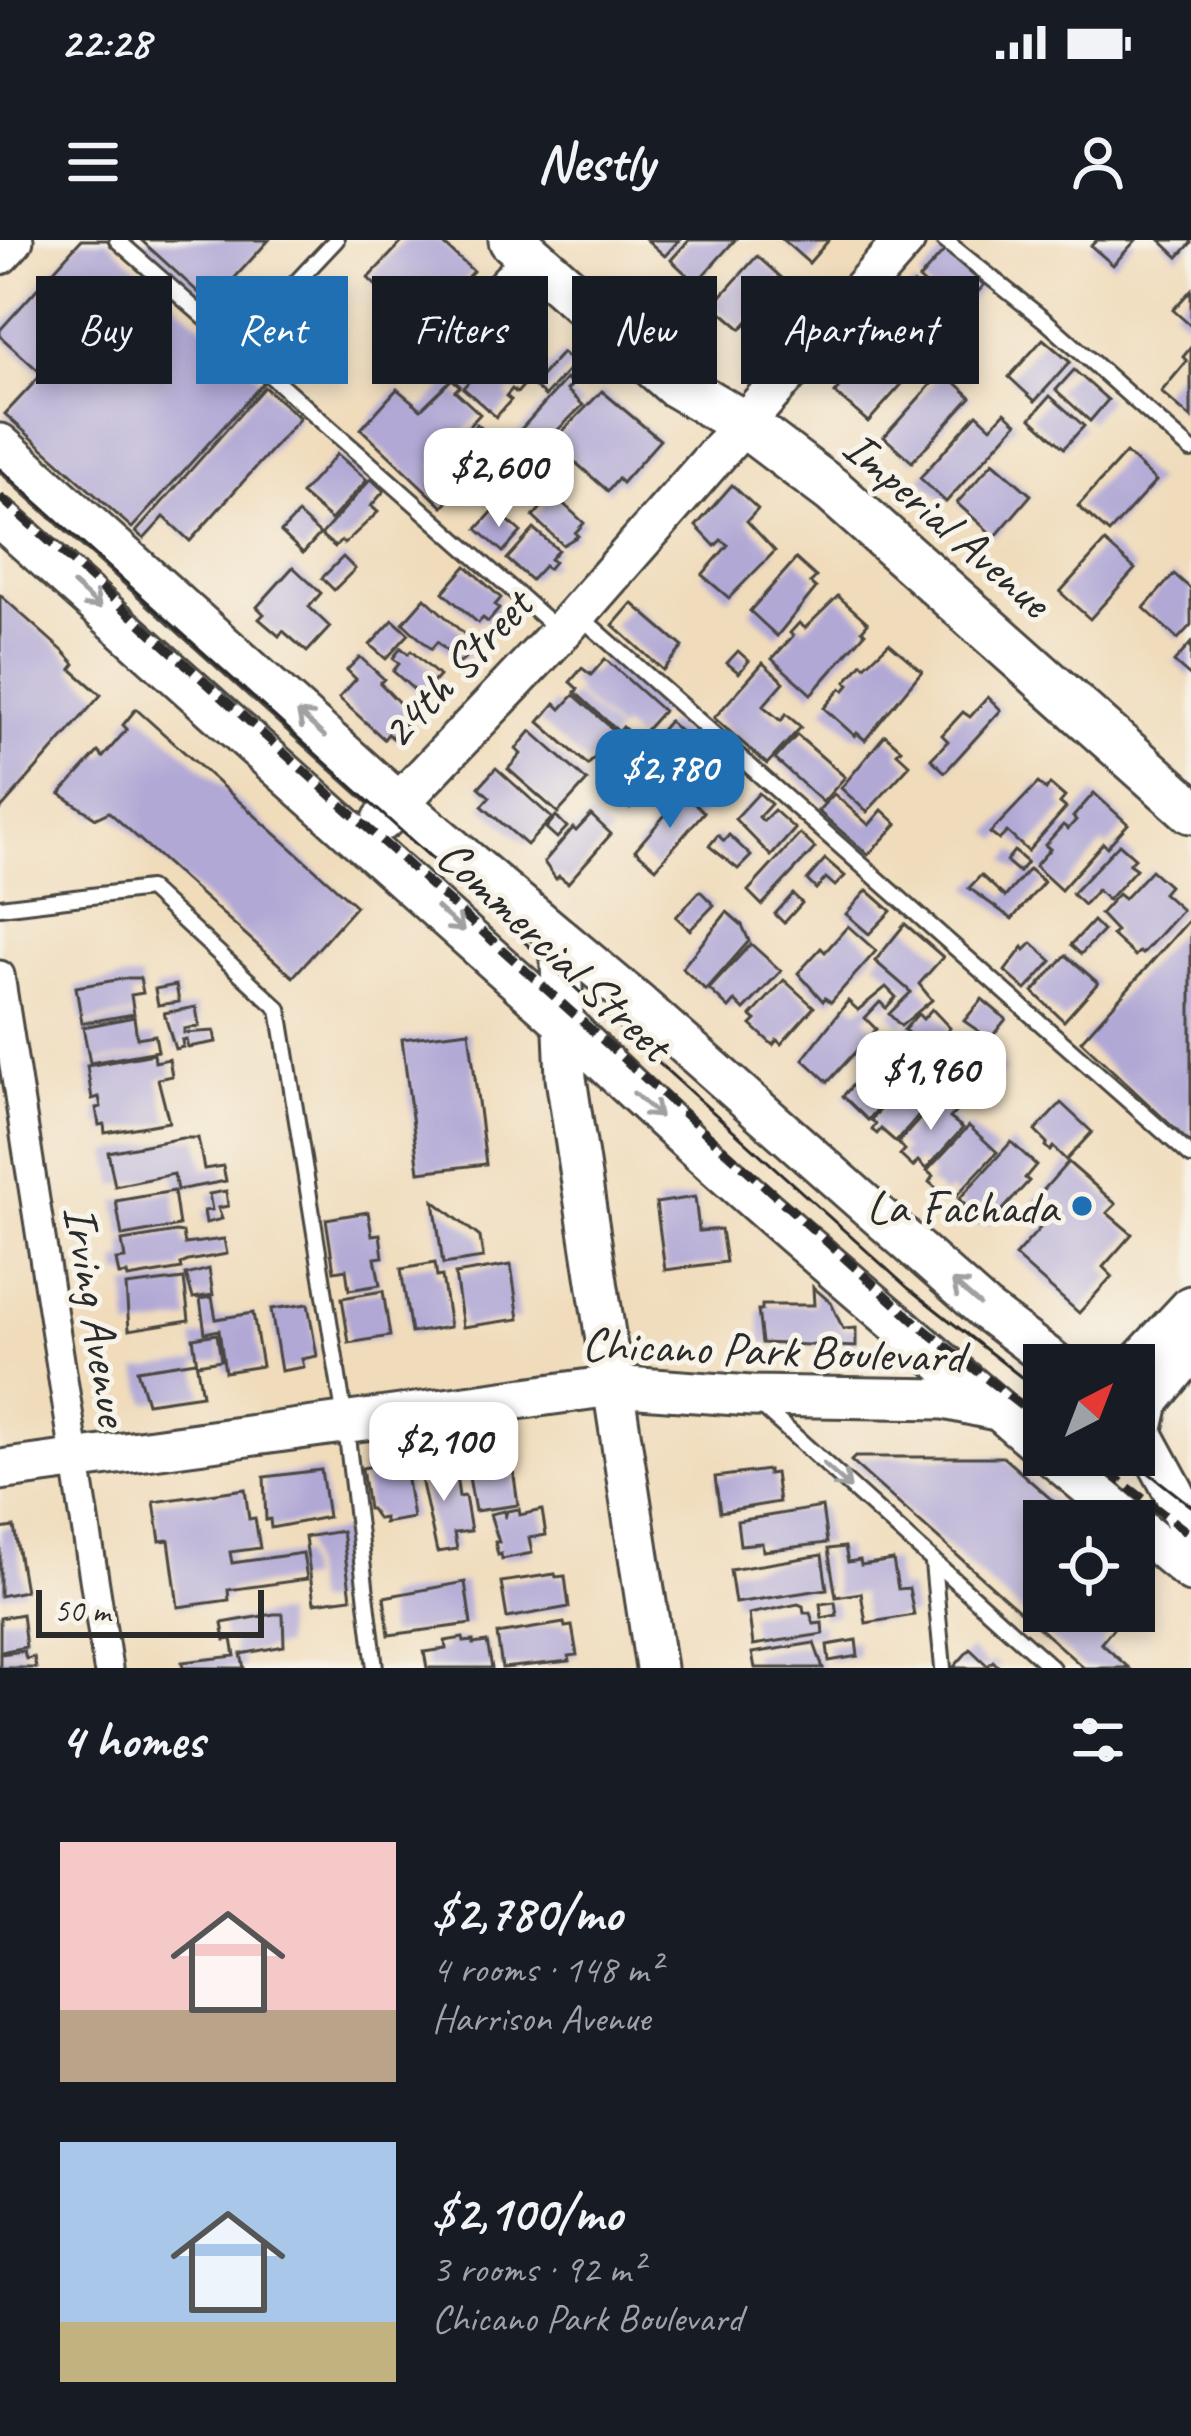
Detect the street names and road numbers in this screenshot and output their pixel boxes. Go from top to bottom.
street label: Imperial Avenue [831,417,1066,633]
street label: 24th Street [367,574,547,761]
street label: Commercial Street [425,826,687,1076]
street label: Irving Avenue [50,1201,145,1433]
street label: Chicano Park Boulevard [581,1313,971,1387]

